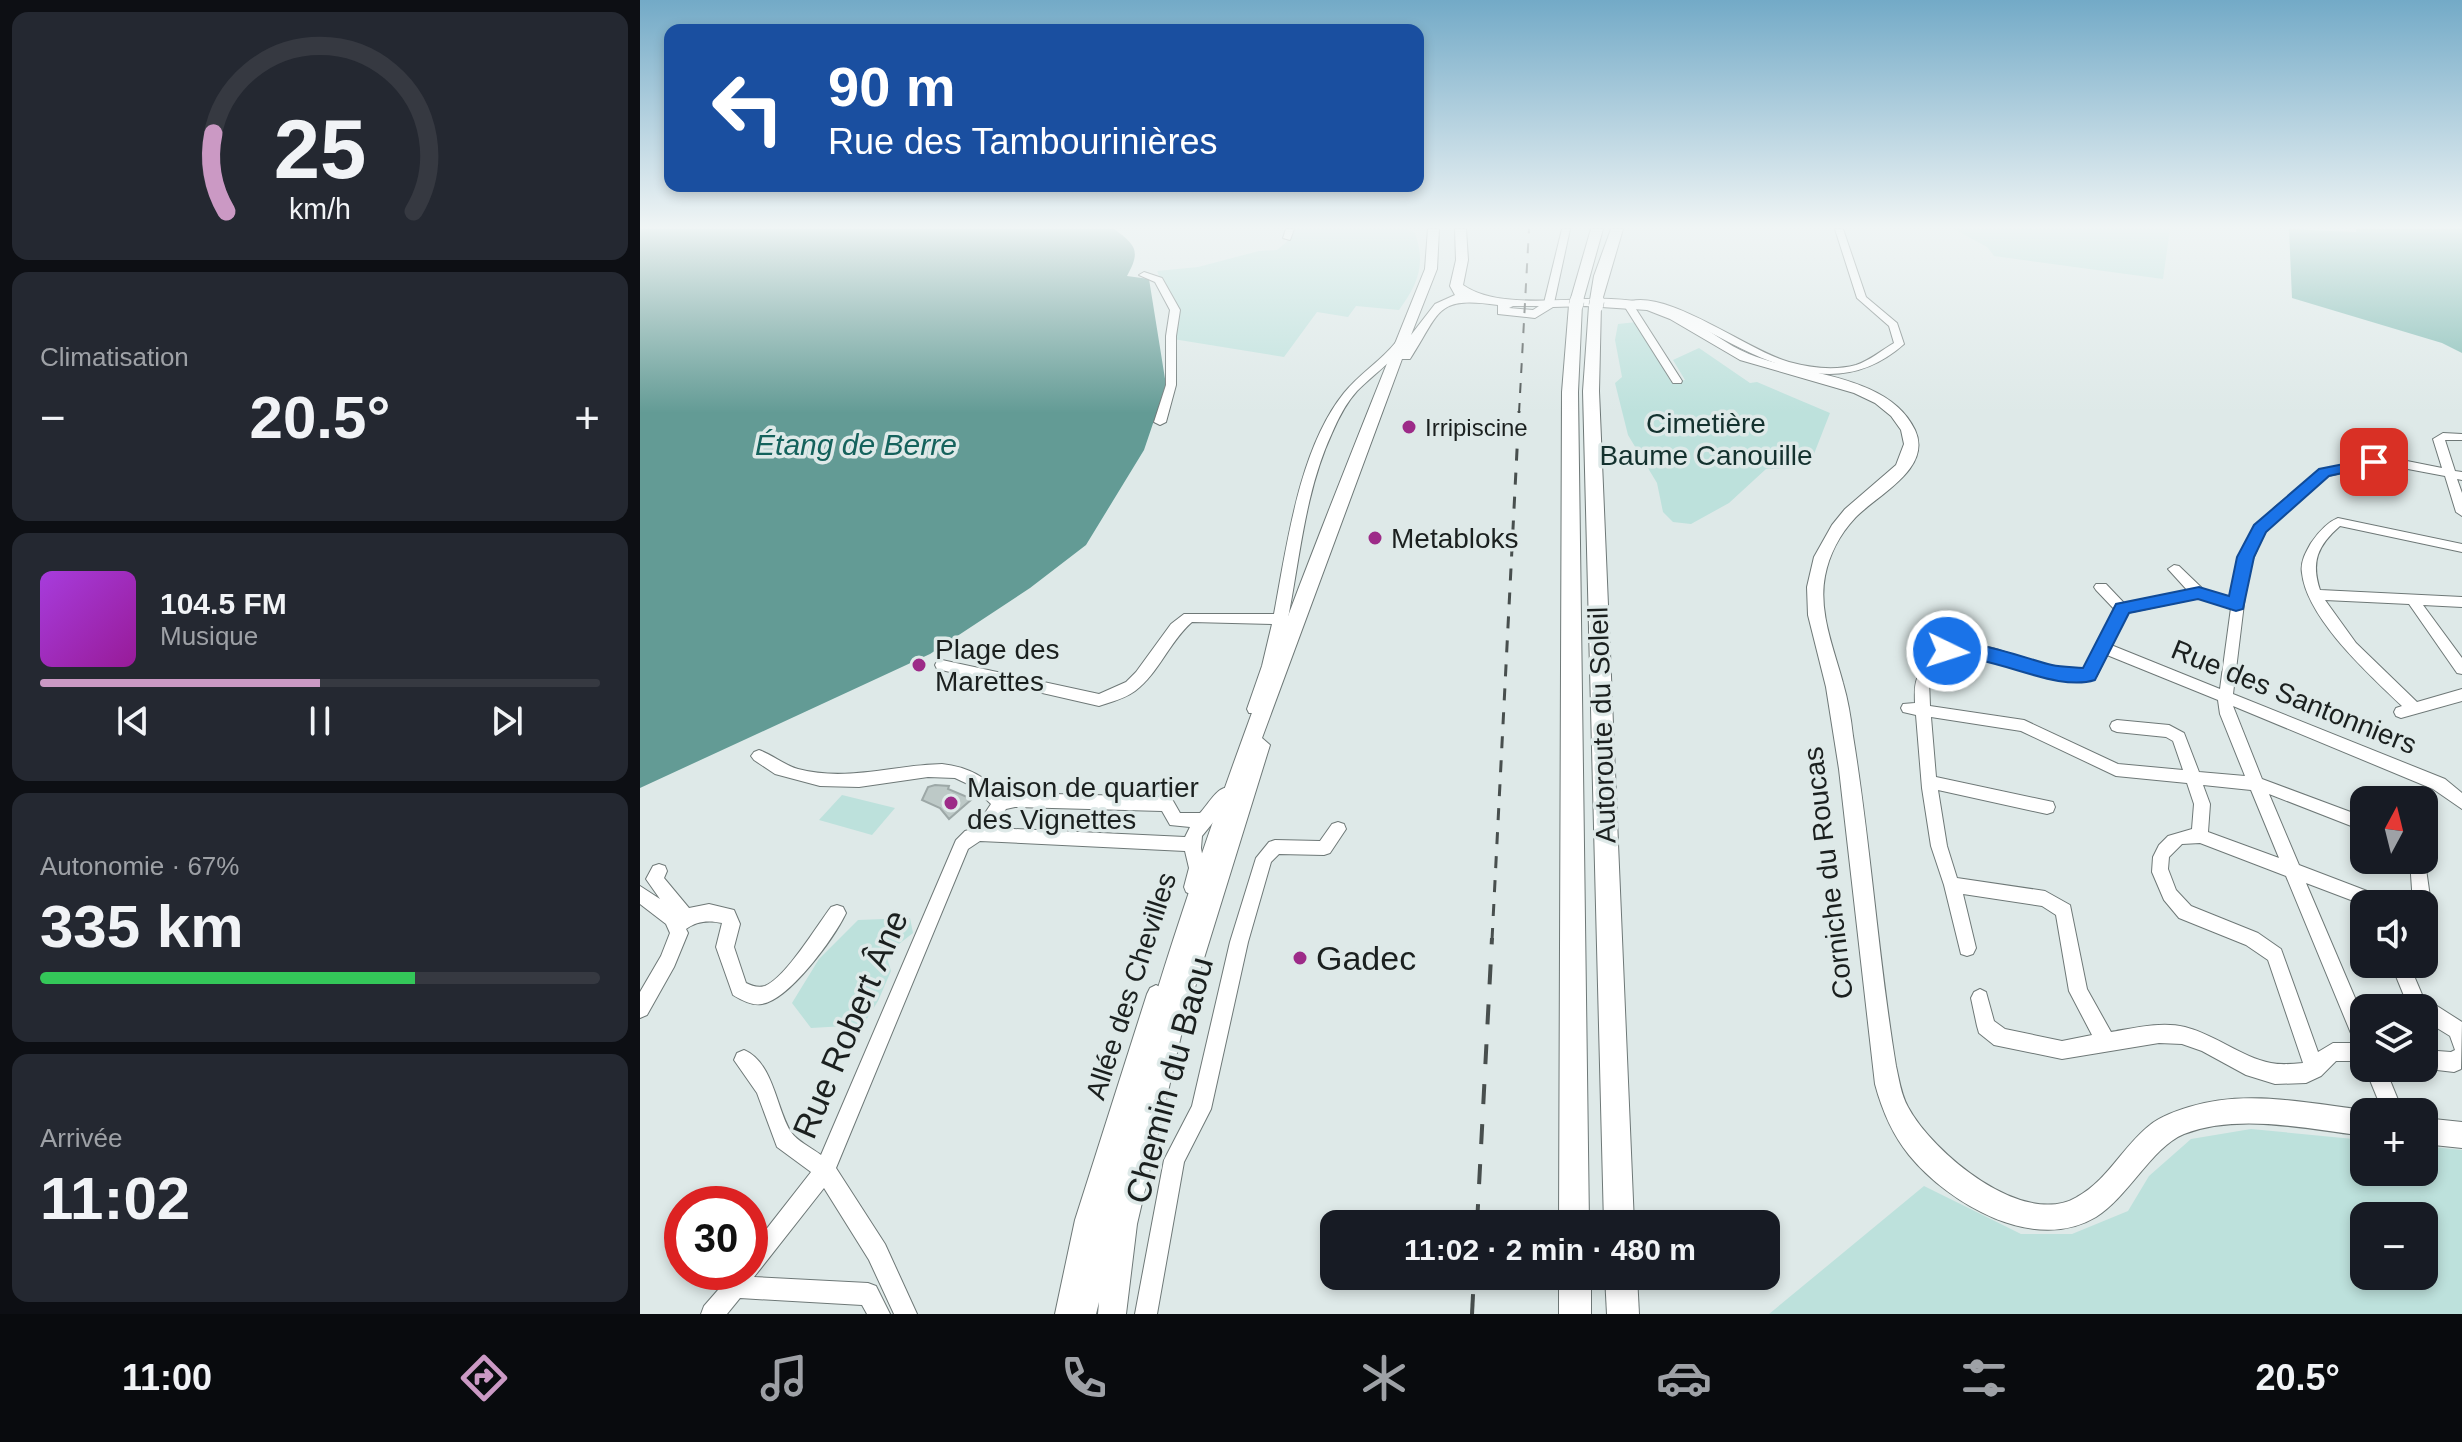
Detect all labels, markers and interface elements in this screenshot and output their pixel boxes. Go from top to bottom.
text: 90 m [828,55,956,118]
icon: left [696,56,800,160]
text: 25 [274,103,366,196]
text: Rue des Tambourinières [828,121,1218,162]
text: km/h [289,193,351,225]
text: Climatisation [40,342,189,372]
text: 20.5° [250,384,390,451]
text: − [40,393,66,442]
text: + [574,393,600,442]
park label: Cimetière Baume Canouille [1599,408,1813,471]
place label: Irripiscine [1425,414,1528,441]
marker: Irripiscine [1400,418,1418,436]
water label: Étang de Berre [755,428,957,461]
pin [2340,428,2408,496]
icon: arrive [2352,440,2396,484]
place label: Metabloks [1391,523,1519,554]
marker: Metabloks [1366,529,1384,547]
text: 104.5 FM [160,587,287,620]
street label: Autoroute du Soleil [1582,606,1622,844]
position arrow [1905,609,1989,693]
text: Musique [160,621,258,651]
place label: Plage des Marettes [935,634,1060,697]
street label: Rue des Santonniers [2167,634,2421,760]
marker: Plage des Marettes [910,656,928,674]
icon: previous [111,699,155,743]
icon: pause [298,699,342,743]
icon: next [485,699,529,743]
street label: Corniche du Roucas [1797,745,1859,1001]
place label: Maison de quartier des Vignettes [967,772,1199,835]
north arrow [2350,786,2438,874]
map controls [2350,786,2438,1290]
marker: Maison de quartier des Vignettes [942,794,960,812]
text: Autonomie · 67% [40,851,239,881]
street label: Allée des Chevilles [1080,869,1182,1103]
button: sound [2350,890,2438,978]
text: 335 km [40,893,244,960]
street label: Rue Robert Âne [785,904,915,1144]
place label: Gadec [1316,939,1416,977]
marker: Gadec [1291,949,1309,967]
street label: Chemin du Baou [1118,953,1220,1207]
button: layers [2350,994,2438,1082]
button: + [2350,1098,2438,1186]
text: Arrivée [40,1123,122,1153]
text: 11:02 [40,1165,190,1232]
speed limit sign: 30 [664,1186,768,1290]
button: − [2350,1202,2438,1290]
text: 11:02 · 2 min · 480 m [1404,1233,1696,1266]
icon: directions [456,1350,512,1406]
icon: music [756,1350,812,1406]
icon: phone [1056,1350,1112,1406]
icon: climate [1356,1350,1412,1406]
icon: car [1656,1350,1712,1406]
icon: filters [1956,1350,2012,1406]
text: 11:00 [122,1357,212,1398]
text: 20.5° [2256,1357,2340,1398]

